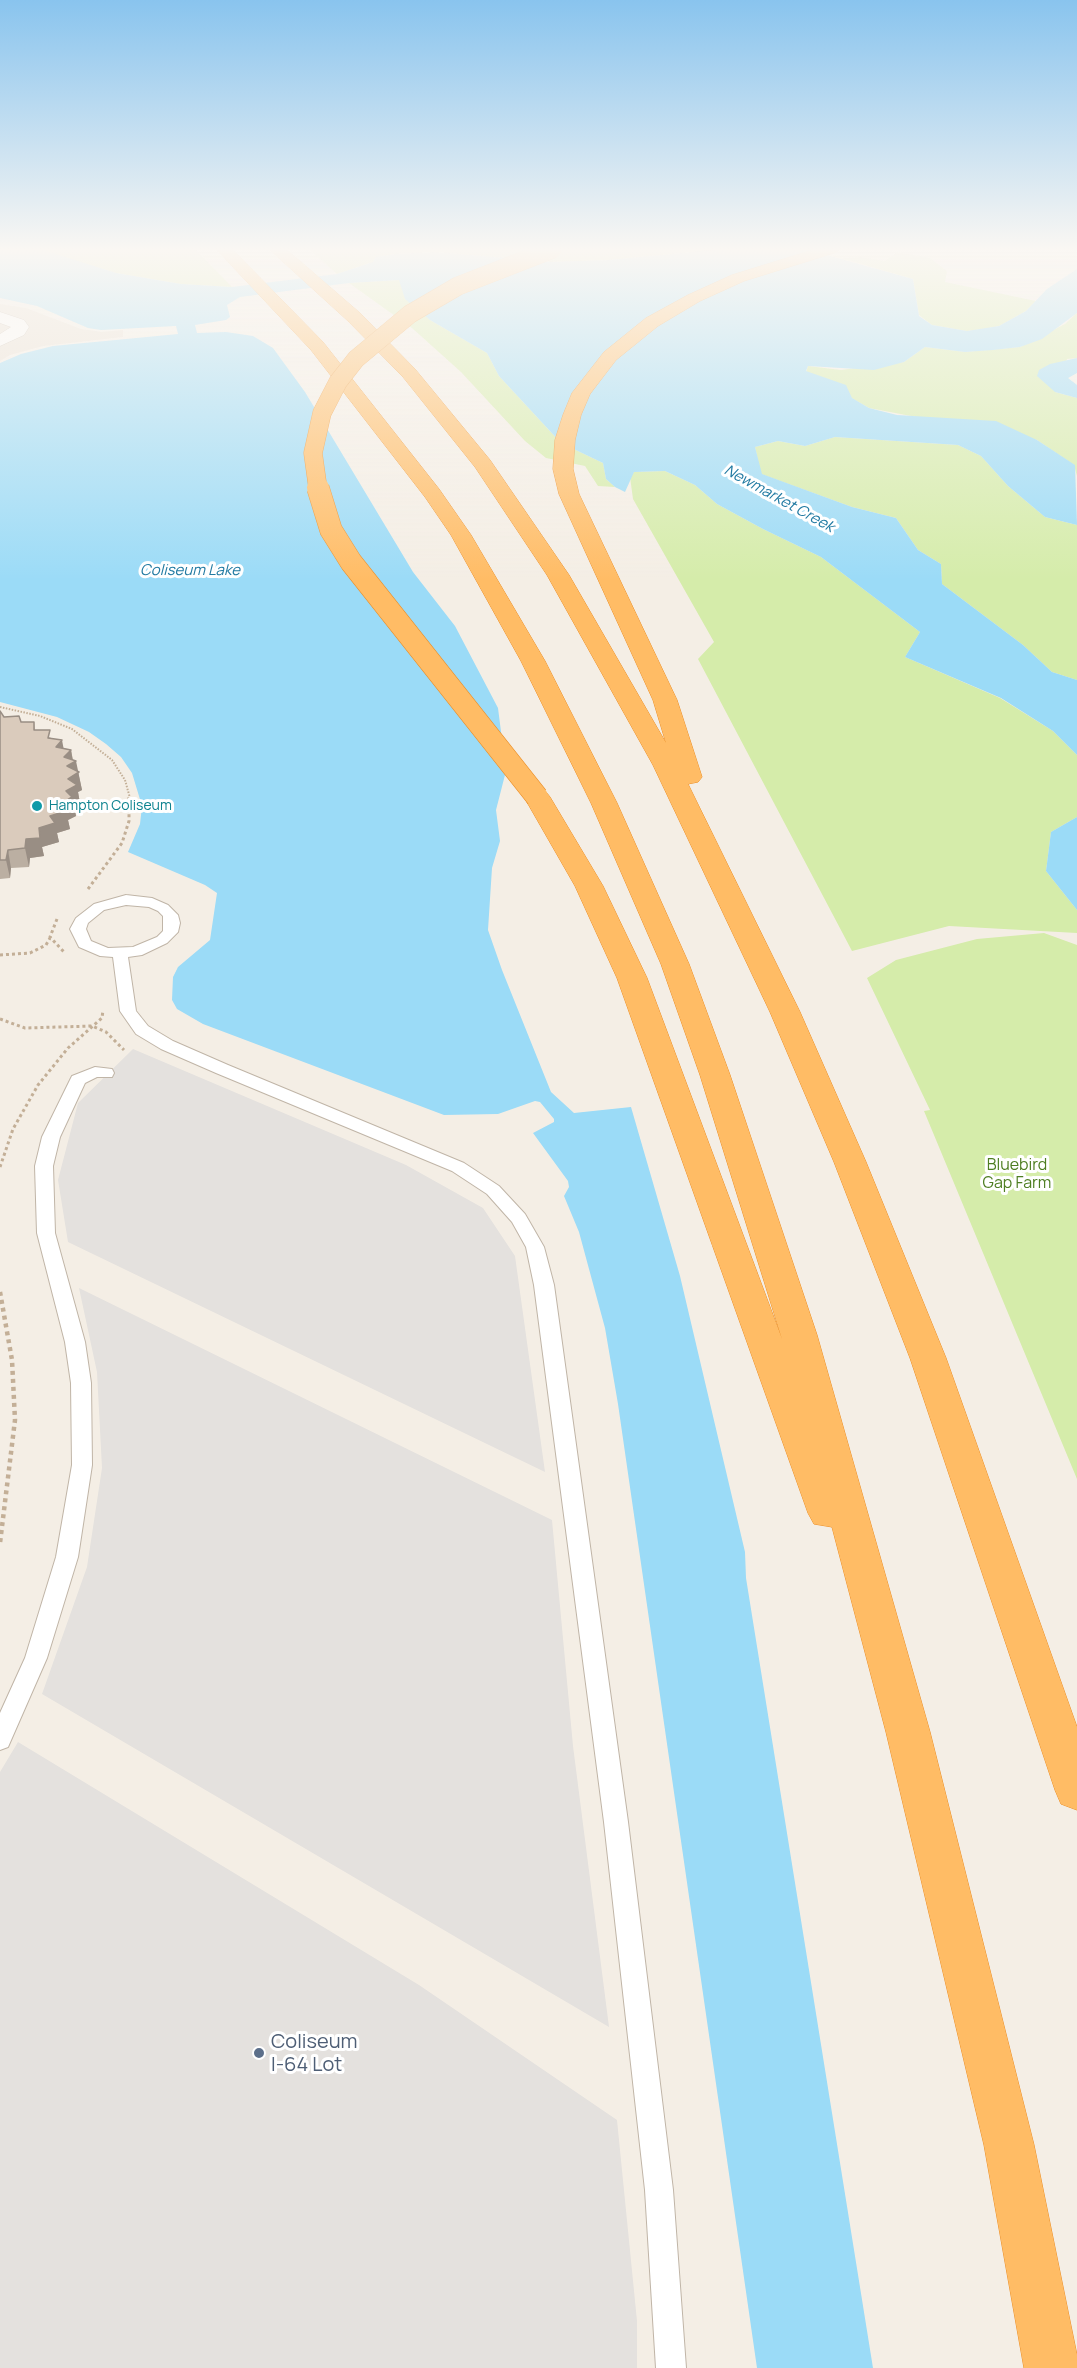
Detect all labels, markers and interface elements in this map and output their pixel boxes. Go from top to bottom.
water label: Newmarket Creek [721,461,837,537]
water label: Coliseum Lake [140,562,240,580]
place label: Hampton Coliseum [49,798,172,814]
marker: Hampton Coliseum [30,799,44,813]
park label: Bluebird Gap Farm [983,1156,1051,1194]
place label: Coliseum I-64 Lot [271,2030,358,2077]
marker: Coliseum I-64 Lot [252,2046,266,2060]

